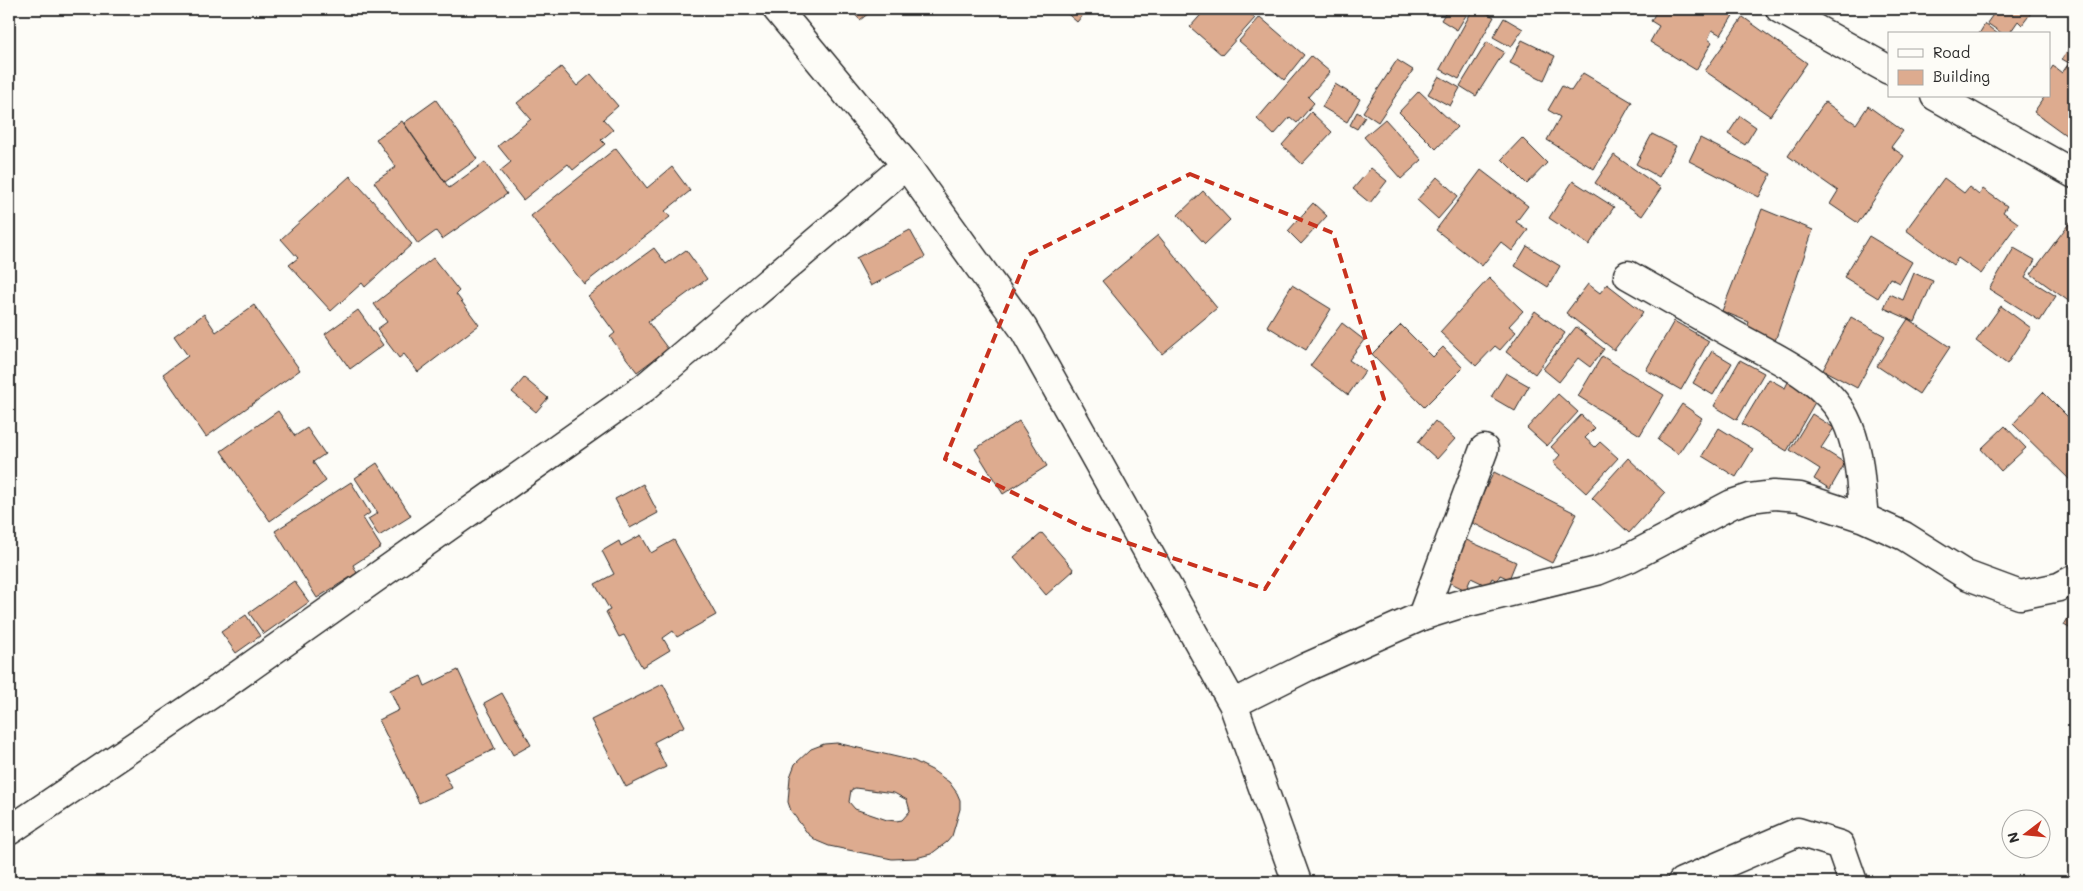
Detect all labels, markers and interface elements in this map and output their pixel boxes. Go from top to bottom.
legend [1888,32,2050,98]
text: Road [1933,42,1970,62]
text: Building [1933,66,1990,86]
north arrow [2000,808,2050,858]
text: N [2002,830,2024,845]

